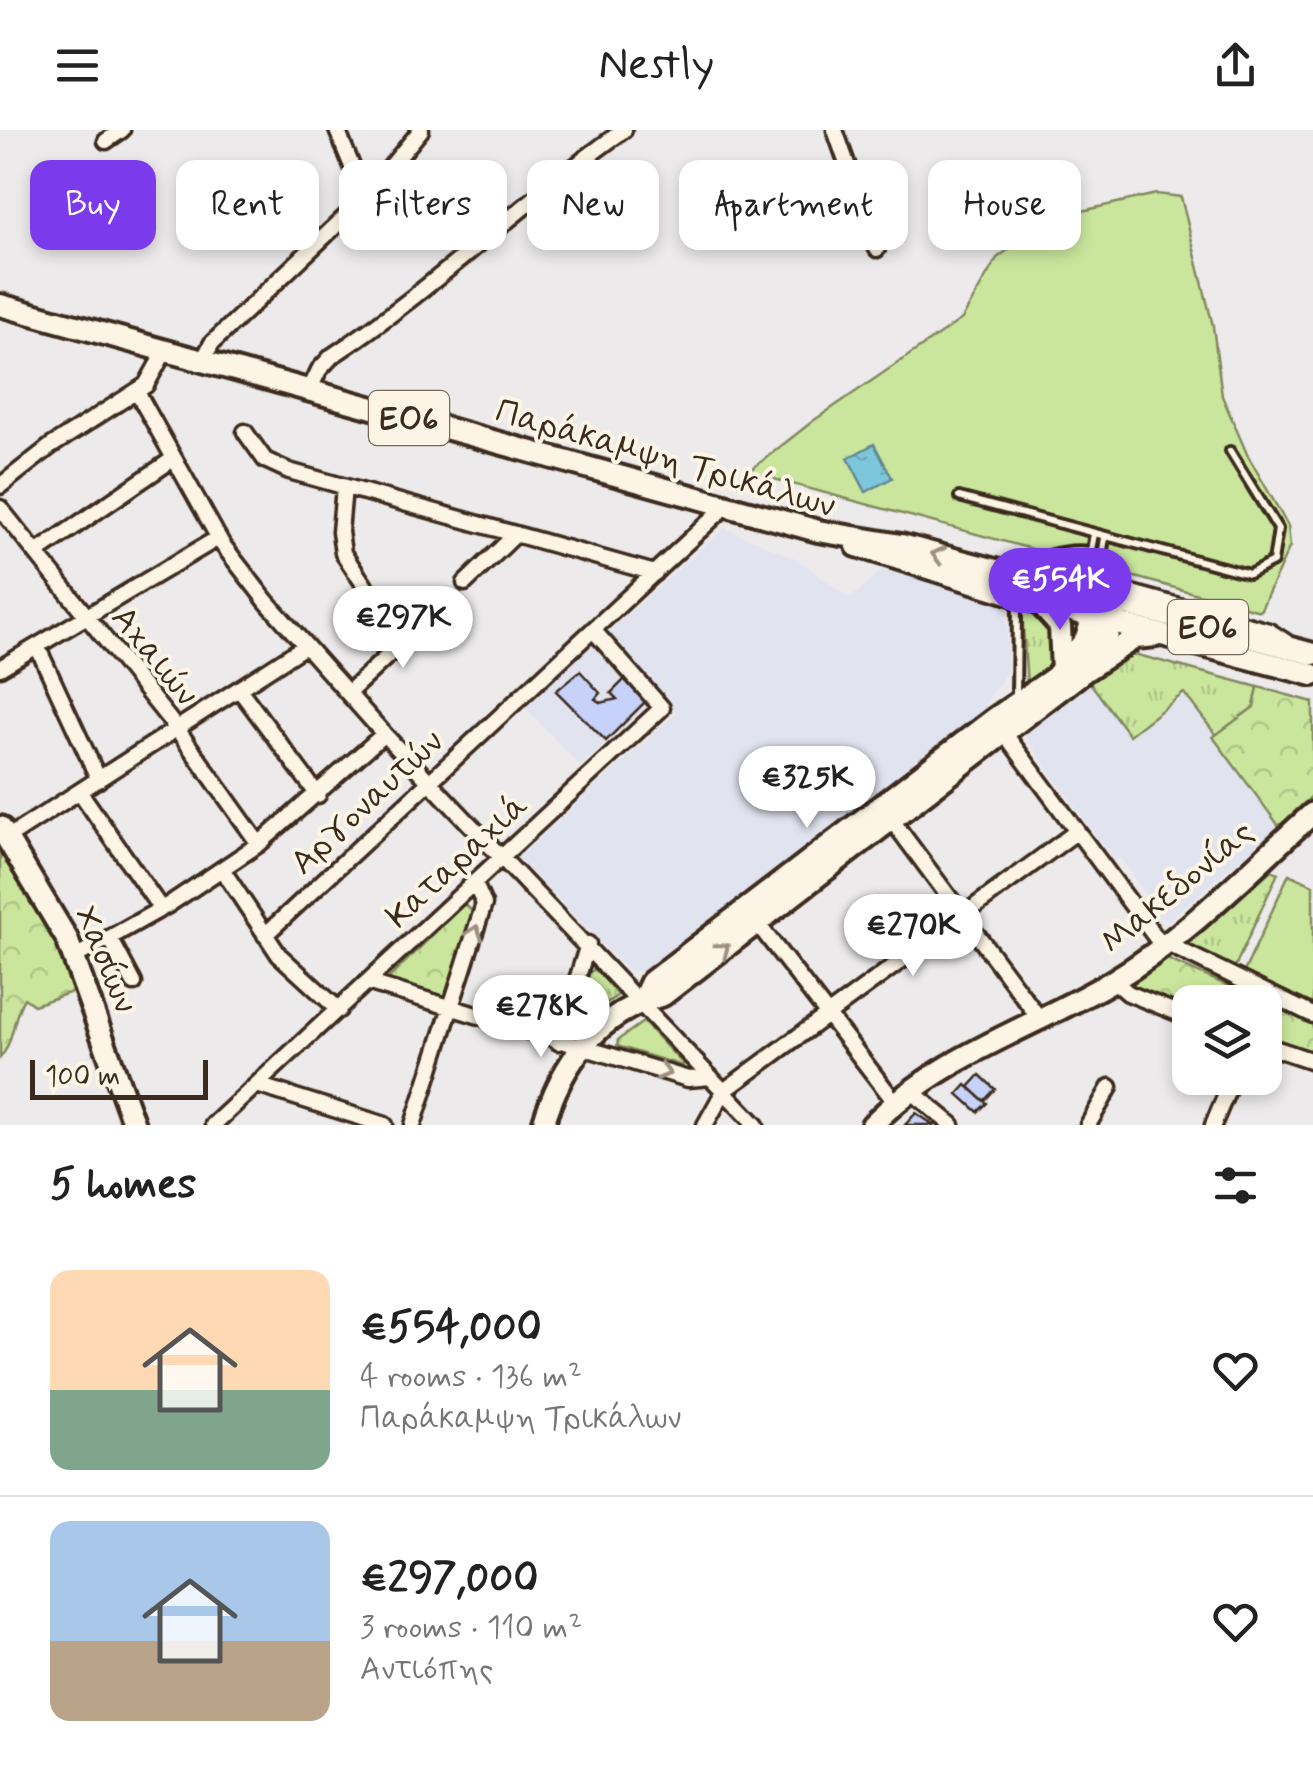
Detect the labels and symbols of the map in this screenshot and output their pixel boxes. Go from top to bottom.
street label: Παράκαμψη Τρικάλων [490,388,841,529]
road number: ΕΟ6 [369,391,449,445]
one-way arrow [930,545,947,566]
pin: €554K [990,548,1130,633]
pin: €297K [333,586,473,671]
street label: Αχαιών [100,597,209,716]
road number: ΕΟ6 [1168,600,1248,654]
street label: Αργοναυτών [281,720,454,885]
pin: €325K [737,746,877,831]
street label: Καταραχιά [376,784,539,939]
street label: Μακεδονίας [1091,810,1264,965]
pin: €270K [843,894,983,979]
street label: Χασίων [62,899,148,1020]
one-way arrow [463,924,483,941]
one-way arrow [712,943,730,961]
pin: €278K [471,975,611,1060]
scale bar [30,1055,208,1100]
one-way arrow [655,1060,672,1081]

